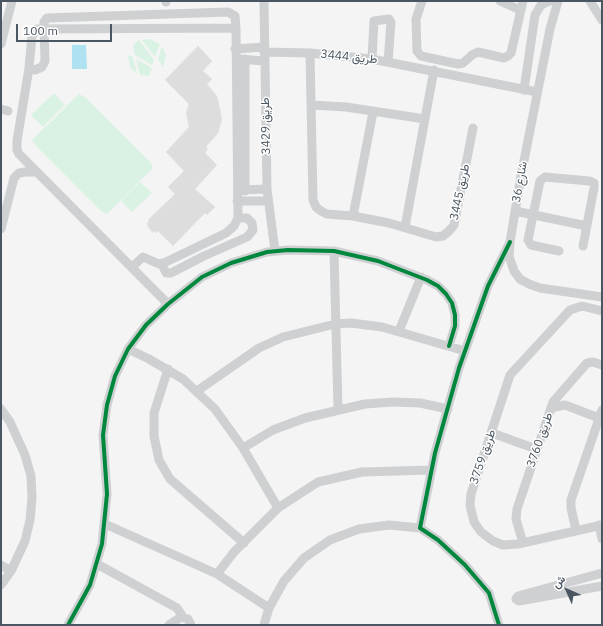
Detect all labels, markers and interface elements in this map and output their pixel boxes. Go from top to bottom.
scale bar [18,16,114,42]
text: 100 m [23,23,58,38]
street label: طريق 3444 [320,47,378,67]
street label: طريق 3429 [258,97,274,155]
street label: شارع 36 [509,160,531,204]
street label: طريق 3445 [447,163,473,221]
street label: طريق 3760 [524,411,556,469]
street label: طريق 3759 [467,428,499,486]
north arrow [547,570,587,610]
text: ش [549,572,568,591]

